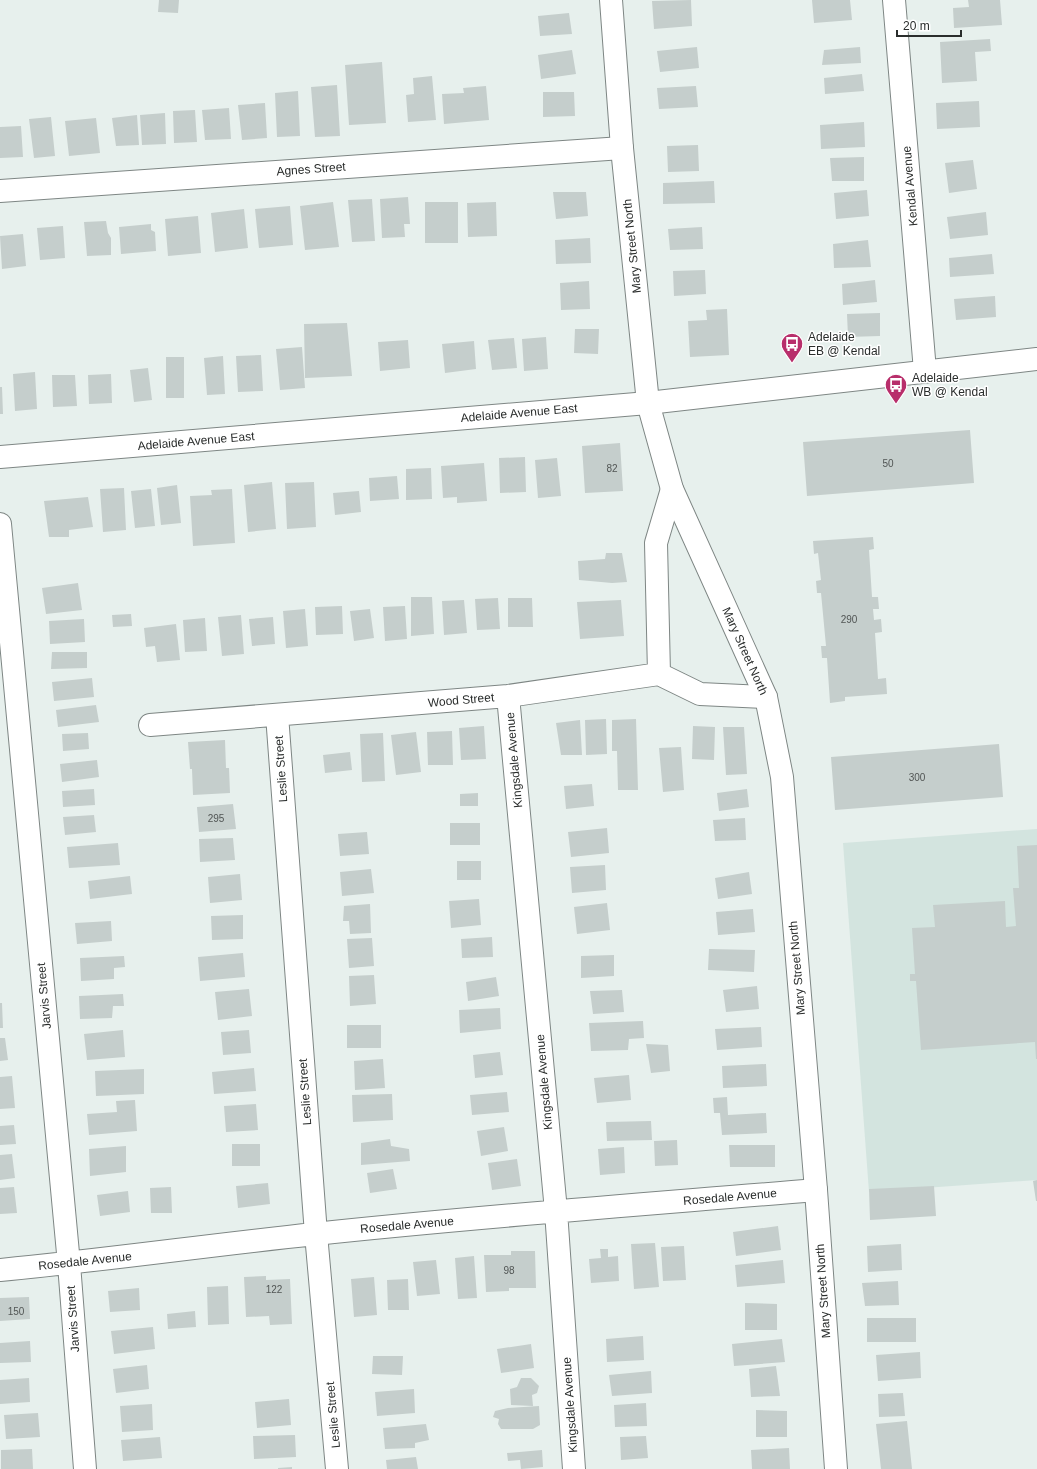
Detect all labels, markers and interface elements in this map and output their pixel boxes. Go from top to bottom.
scale bar [897,12,961,38]
text: 20 m [903,19,930,33]
street label: Kendal Avenue [899,145,920,227]
street label: Agnes Street [276,160,347,178]
street label: Mary Street North [620,198,644,294]
place label: Adelaide EB @ Kendal [808,330,880,358]
bus stop icon: Adelaide EB @ Kendal [779,331,805,364]
place label: Adelaide WB @ Kendal [912,371,988,399]
bus stop icon: Adelaide WB @ Kendal [883,372,909,405]
street label: Adelaide Avenue East [460,401,579,425]
street label: Adelaide Avenue East [137,429,256,453]
house number: 50 [882,458,894,469]
house number: 82 [606,463,618,474]
street label: Mary Street North [719,605,771,697]
house number: 290 [841,614,858,625]
street label: Wood Street [427,690,495,710]
street label: Kingsdale Avenue [503,711,525,808]
street label: Leslie Street [272,735,290,803]
house number: 300 [909,772,926,783]
house number: 295 [208,813,225,824]
street label: Mary Street North [786,920,808,1016]
street label: Jarvis Street [34,962,54,1030]
street label: Kingsdale Avenue [533,1033,555,1130]
street label: Leslie Street [296,1058,314,1126]
street label: Rosedale Avenue [683,1186,778,1208]
street label: Rosedale Avenue [360,1214,455,1236]
street label: Mary Street North [813,1243,833,1339]
street label: Rosedale Avenue [38,1249,133,1273]
house number: 98 [503,1265,515,1276]
house number: 122 [266,1284,283,1295]
street label: Jarvis Street [64,1285,82,1353]
house number: 150 [8,1306,25,1317]
street label: Kingsdale Avenue [560,1356,580,1453]
street label: Leslie Street [323,1381,343,1449]

